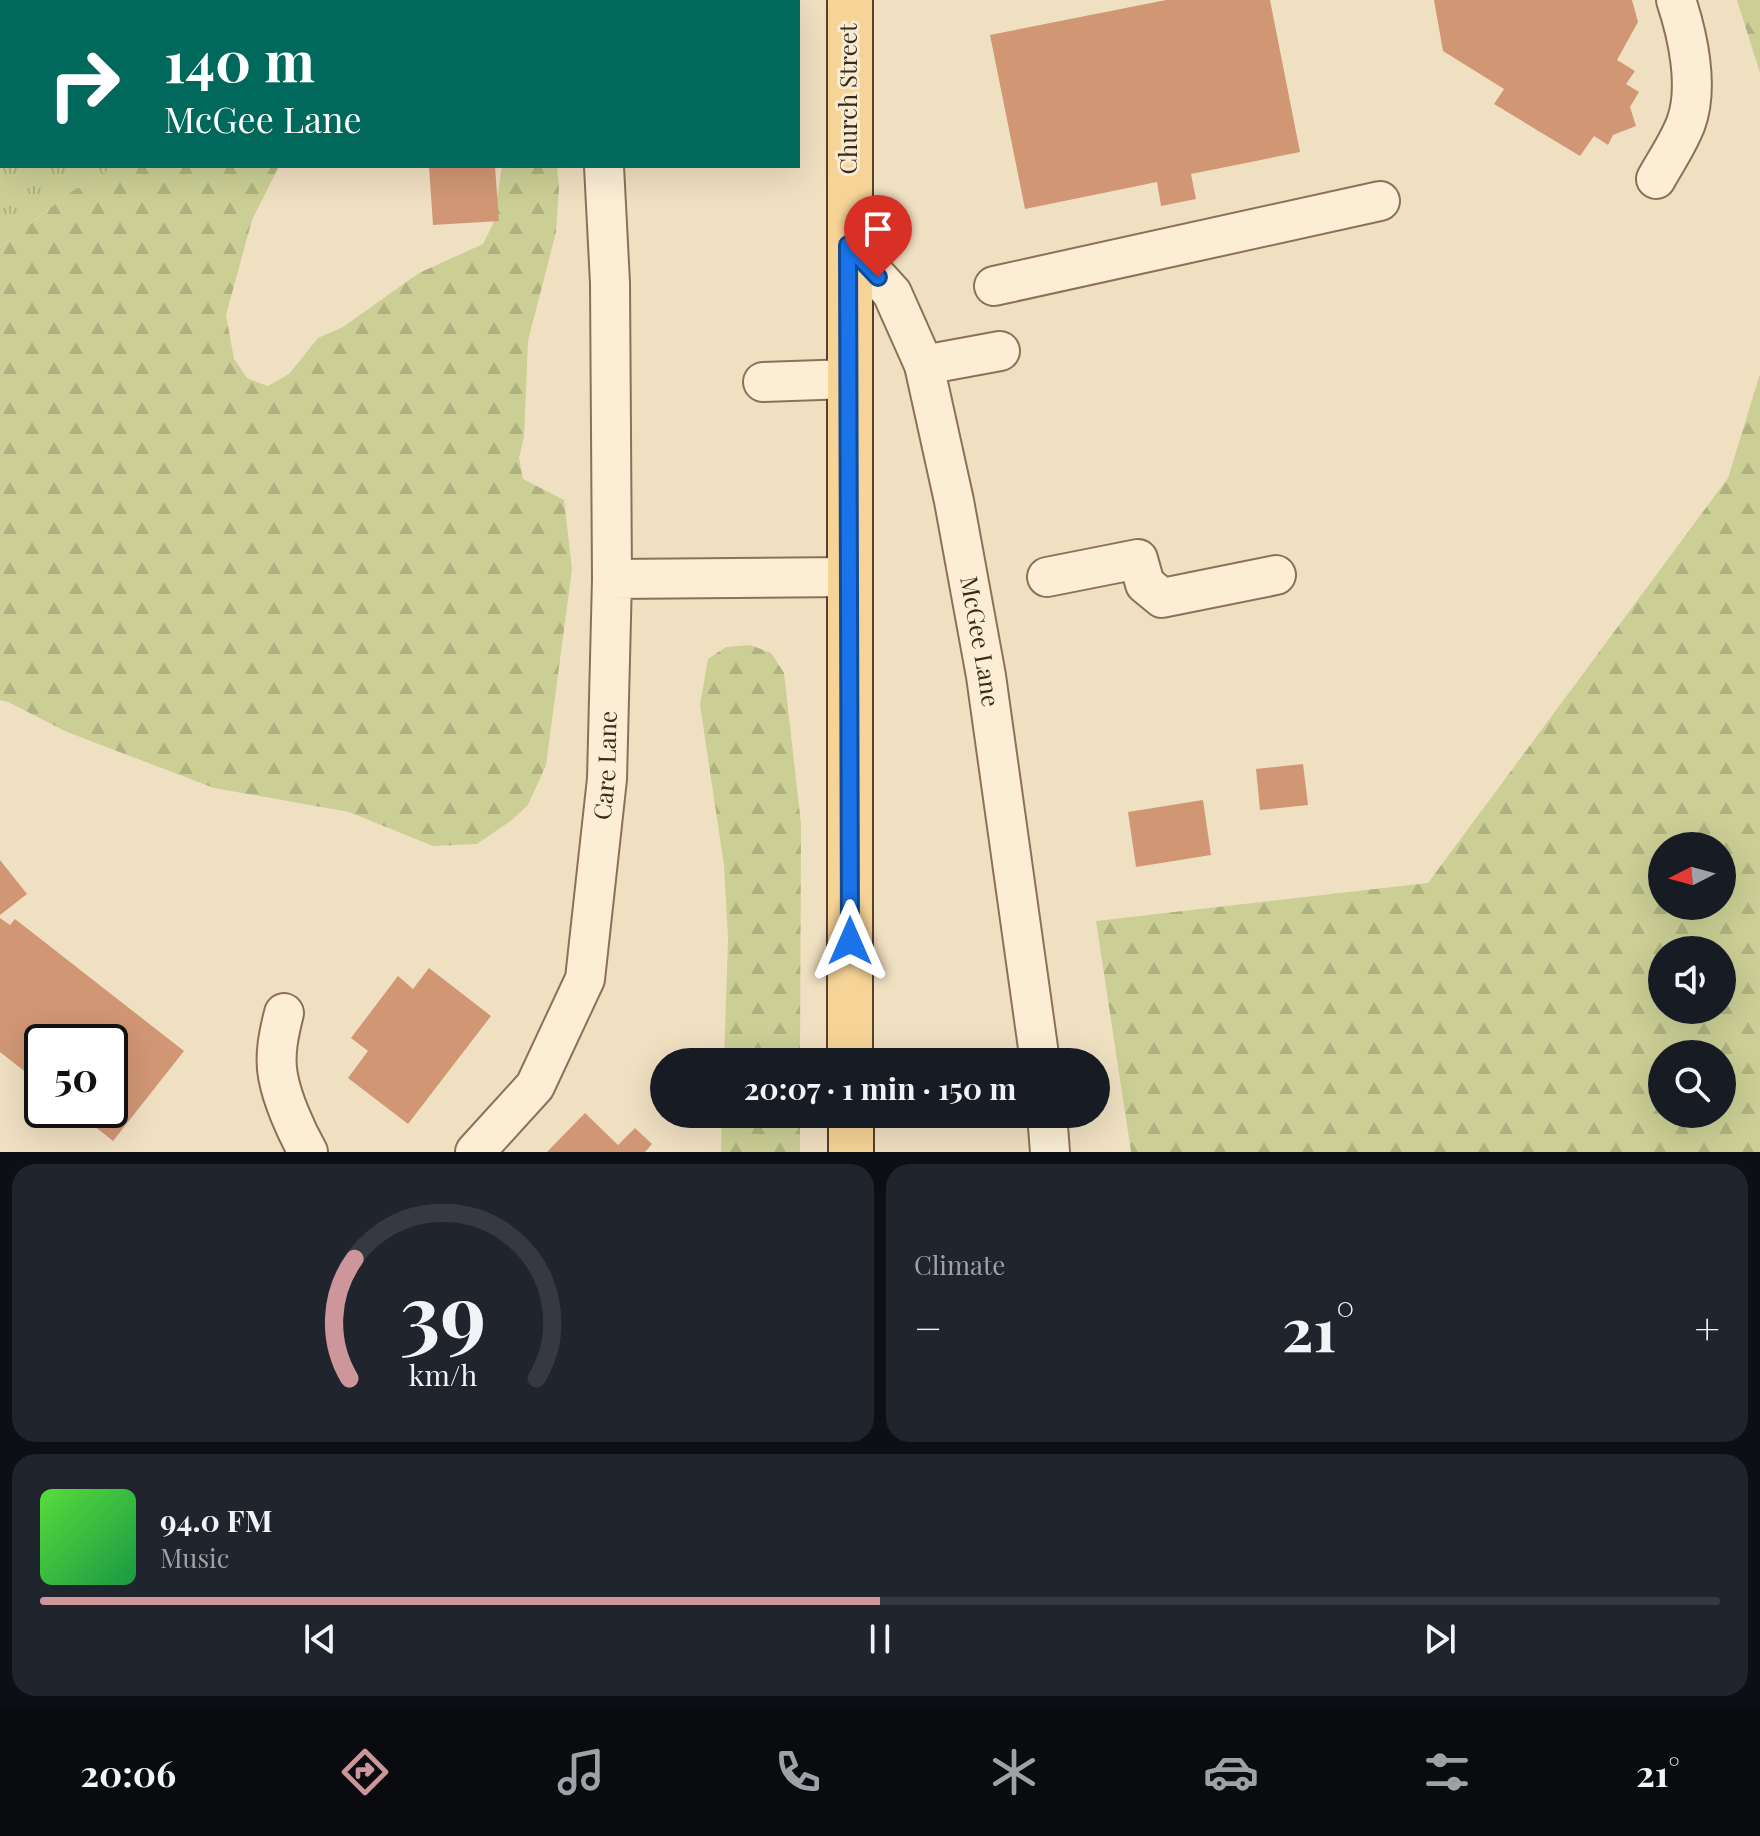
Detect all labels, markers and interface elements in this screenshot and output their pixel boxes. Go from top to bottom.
text: 140 m [164,22,315,97]
street label: Church Street [831,23,863,174]
icon: right [32,32,136,136]
text: McGee Lane [164,94,362,142]
pin [844,195,912,277]
icon: arrive [856,207,900,251]
street label: McGee Lane [954,573,1008,709]
street label: Care Lane [585,710,623,821]
north arrow [1648,832,1736,920]
map controls [1648,832,1736,1128]
position arrow [808,899,892,983]
button: sound [1648,936,1736,1024]
speed limit sign: 50 [24,1024,128,1128]
button: search [1648,1040,1736,1128]
text: 20:07 · 1 min · 150 m [744,1068,1016,1108]
text: Climate [914,1247,1005,1282]
text: 39 [400,1255,486,1366]
text: 21° [1282,1287,1355,1367]
text: − [914,1297,942,1356]
text: + [1694,1297,1720,1356]
text: km/h [409,1355,477,1393]
text: 94.0 FM [160,1500,272,1540]
text: Music [160,1540,229,1575]
icon: previous [298,1617,342,1661]
icon: pause [858,1617,902,1661]
icon: next [1418,1617,1462,1661]
icon: directions [337,1744,393,1800]
icon: music [553,1744,609,1800]
icon: phone [770,1744,826,1800]
icon: climate [986,1744,1042,1800]
icon: car [1203,1744,1259,1800]
icon: filters [1419,1744,1475,1800]
text: 20:06 [80,1748,176,1796]
text: 21° [1636,1748,1680,1796]

